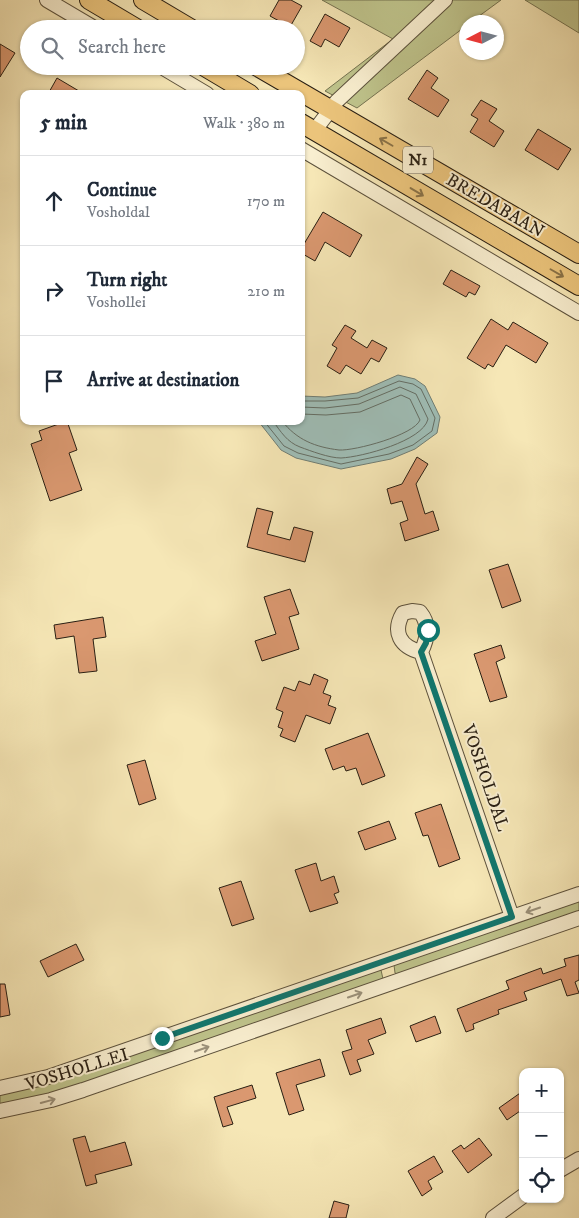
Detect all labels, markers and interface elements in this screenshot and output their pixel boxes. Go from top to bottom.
north arrow [459,15,504,60]
search box [20,20,305,75]
icon: search [38,34,66,62]
text: Search here [78,36,166,59]
text: 5 min [40,110,87,136]
text: Walk · 380 m [203,113,285,133]
one-way arrow [379,136,393,146]
road number: N1 [403,146,433,174]
street label: BREDABAAN [442,169,548,243]
text: Continue [87,179,157,202]
icon: ahead [40,187,68,215]
one-way arrow [409,187,423,197]
text: 170 m [247,191,285,211]
text: Vosholdal [87,202,150,222]
text: Turn right [87,269,167,292]
one-way arrow [550,269,564,279]
icon: right [40,277,68,305]
text: 210 m [247,281,285,301]
text: Voshollei [87,292,146,312]
icon: arrive [40,367,68,395]
text: Arrive at destination [87,369,239,392]
route start [417,619,440,642]
street label: VOSHOLDAL [456,721,514,834]
one-way arrow [525,905,541,915]
one-way arrow [347,990,362,999]
route end [151,1027,174,1050]
street label: VOSHOLLEI [22,1044,131,1096]
one-way arrow [193,1044,209,1053]
map controls [519,1068,564,1203]
button: + [519,1068,564,1113]
one-way arrow [39,1095,55,1105]
button: − [519,1113,564,1158]
button: locate [519,1158,564,1203]

